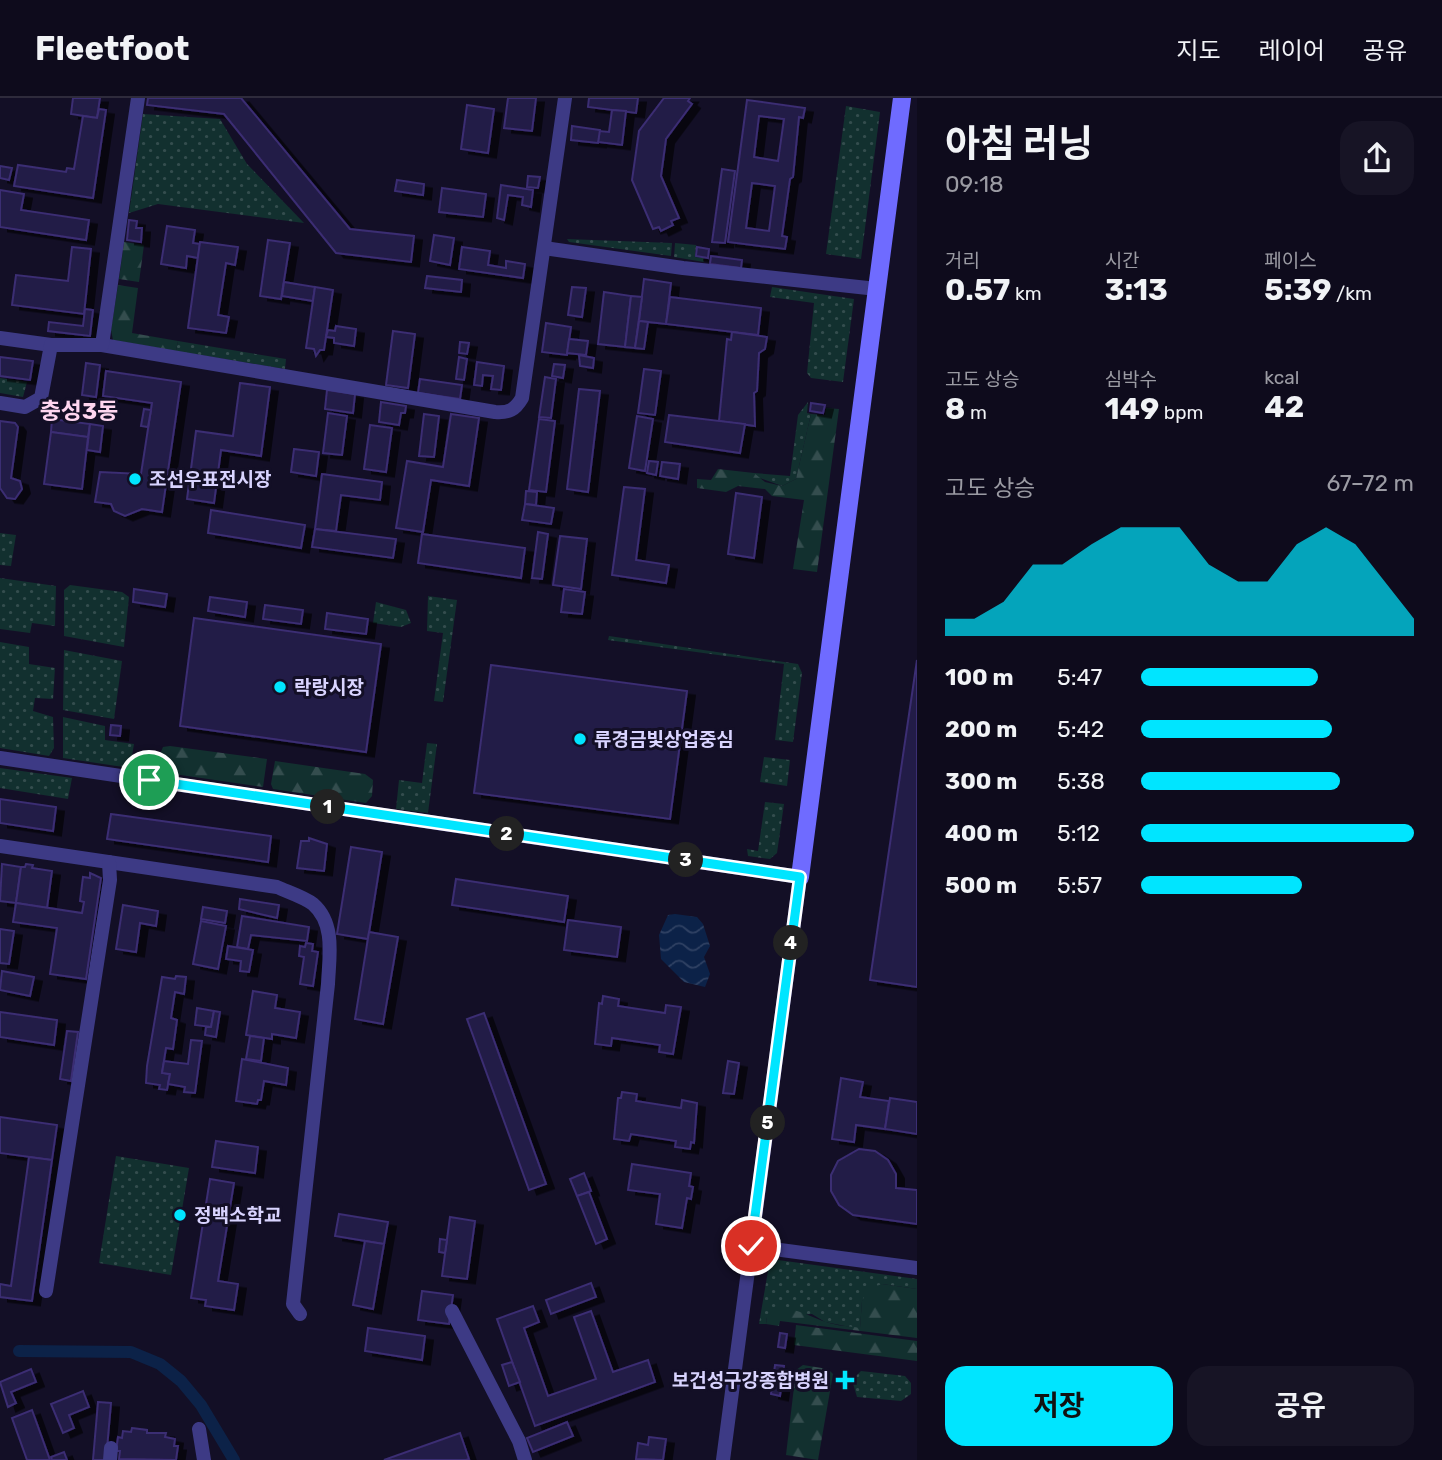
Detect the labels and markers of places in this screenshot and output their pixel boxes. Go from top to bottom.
place label: 조선우표전시장 [149,468,271,491]
marker: 조선우표전시장 [127,471,143,487]
place label: 락랑시장 [294,676,364,699]
marker: 락랑시장 [272,679,288,695]
place label: 류경금빛상업중심 [594,728,734,751]
marker: 류경금빛상업중심 [572,731,588,747]
pin [119,750,179,810]
pin: 1 [310,790,346,824]
pin: 2 [490,816,524,852]
pin: 3 [668,842,704,878]
pin: 4 [774,926,808,960]
pin: 5 [750,1105,786,1140]
place label: 정백소학교 [194,1204,281,1227]
marker: 정백소학교 [172,1207,188,1223]
pin [721,1216,781,1276]
place label: 보건성구강종합병원 [672,1369,829,1392]
marker: 보건성구강종합병원 [835,1370,855,1390]

